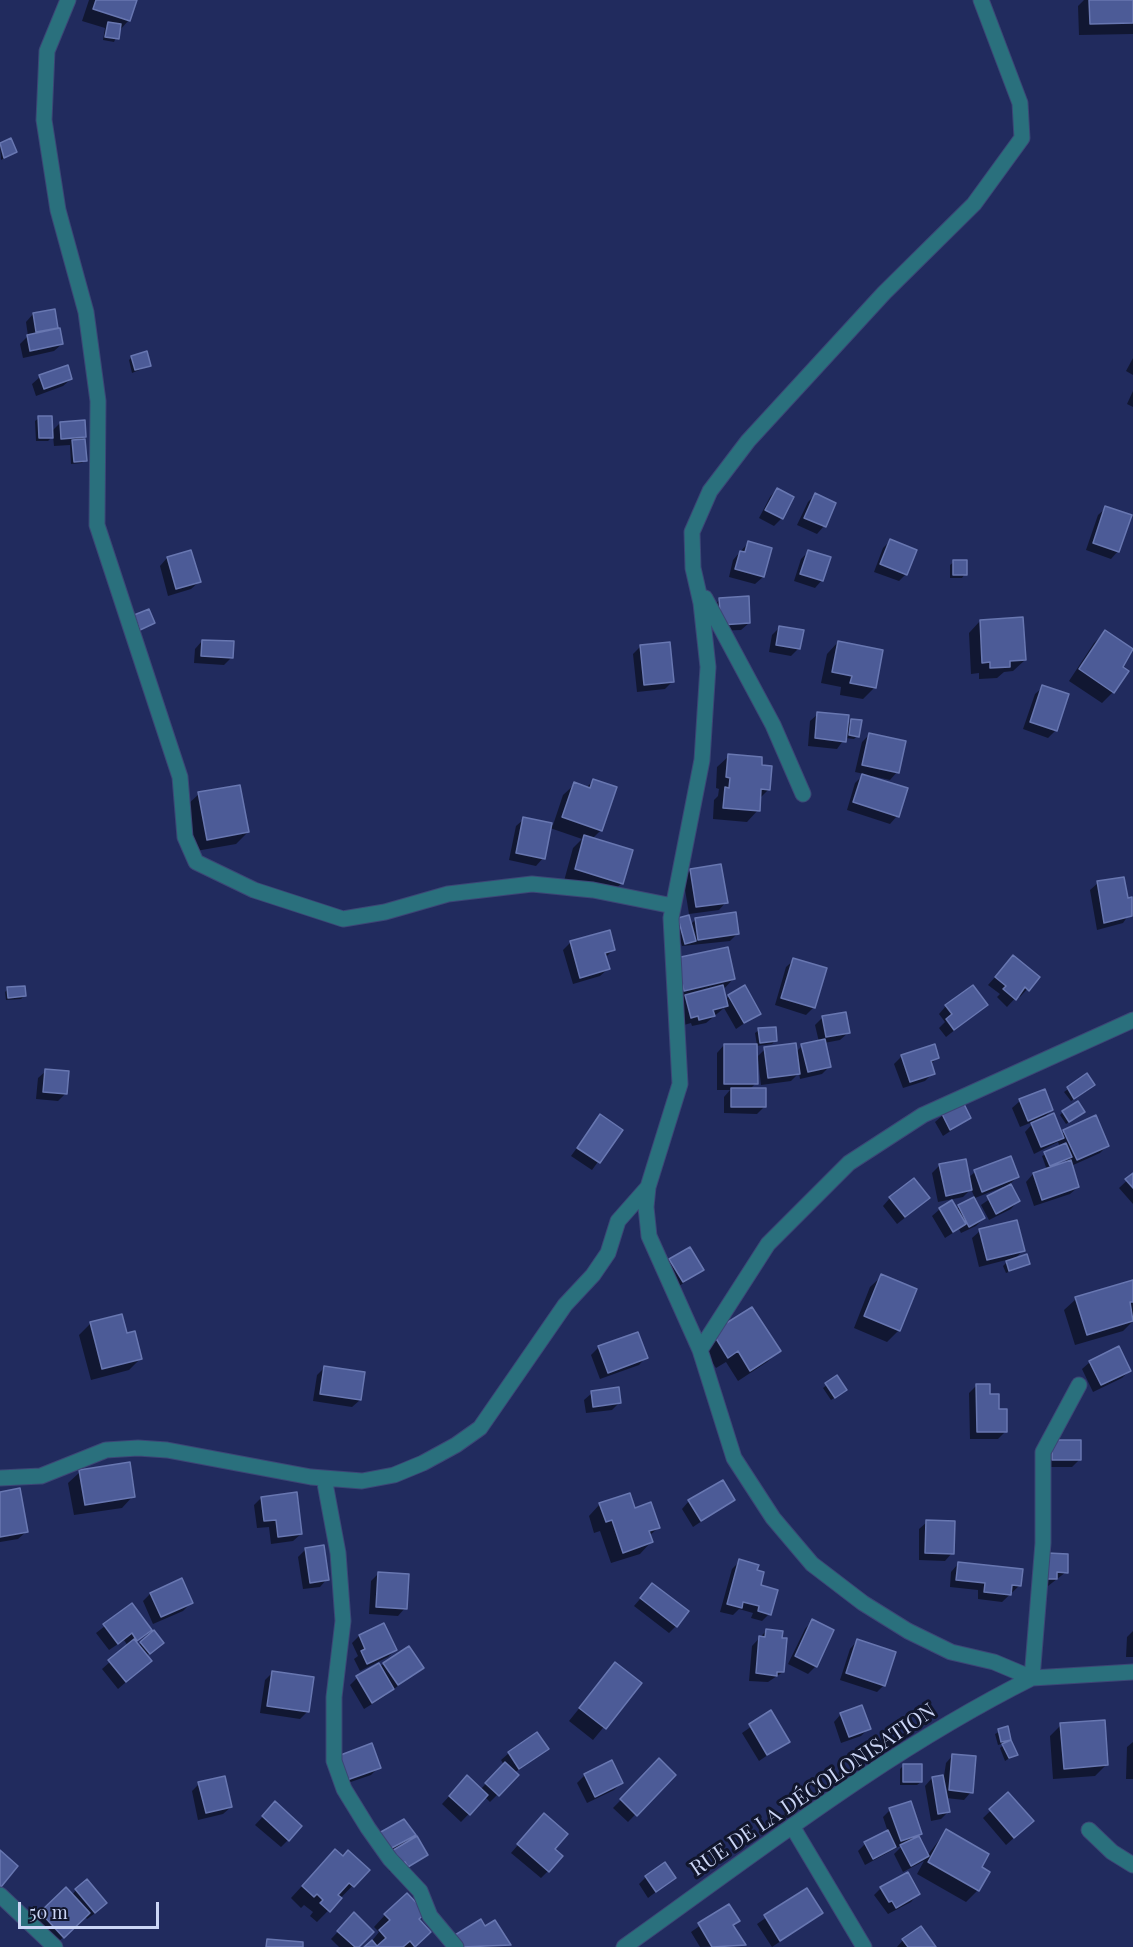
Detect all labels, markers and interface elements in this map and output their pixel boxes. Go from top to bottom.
street label: RUE DE LA DÉCOLONISATION [686,1698,940,1882]
scale bar [21,1890,162,1928]
text: 50 m [29,1900,68,1924]

